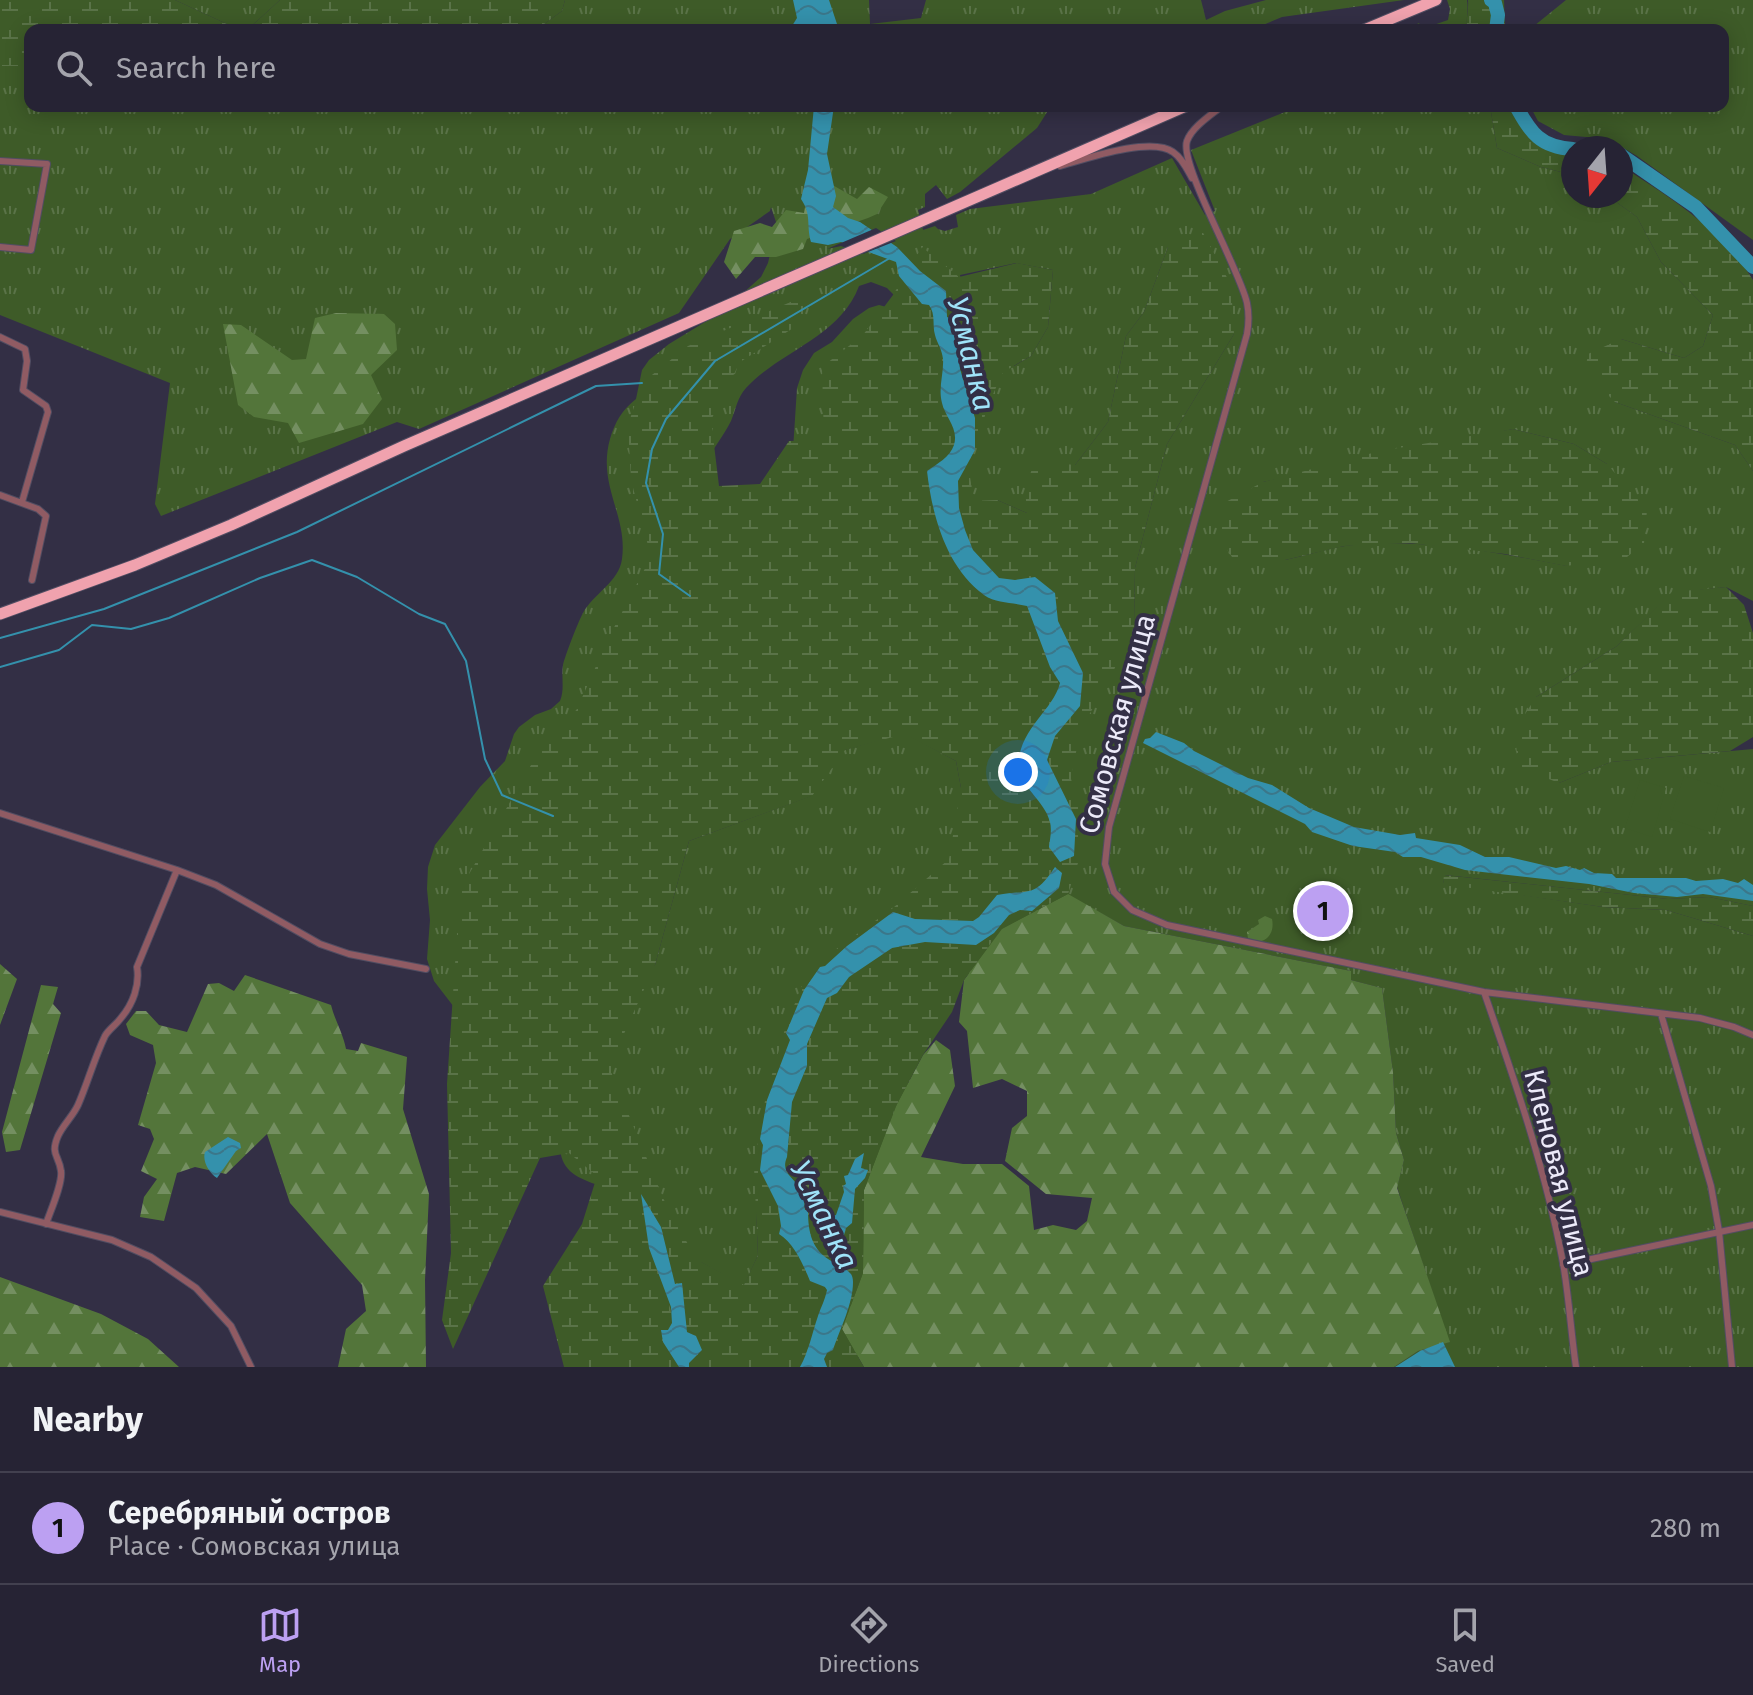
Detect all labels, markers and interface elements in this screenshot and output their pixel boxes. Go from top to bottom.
search box [24,24,1729,112]
icon: search [52,46,96,90]
text: Search here [116,50,276,86]
north arrow [1561,136,1633,208]
water label: Усманка [939,293,1003,415]
street label: Сомовская улица [1072,611,1162,837]
your location [998,752,1038,792]
pin: 1 [1297,881,1349,941]
street label: Кленовая улица [1517,1066,1601,1280]
water label: Усманка [782,1155,866,1275]
text: Nearby [32,1399,143,1440]
text: Серебряный остров [108,1495,391,1531]
text: 1 [52,1513,64,1544]
text: 280 m [1650,1513,1721,1544]
text: Place · Сомовская улица [108,1531,400,1562]
tab: Map [258,1603,302,1678]
tab: Directions [818,1603,919,1678]
tab: Saved [1435,1603,1495,1678]

